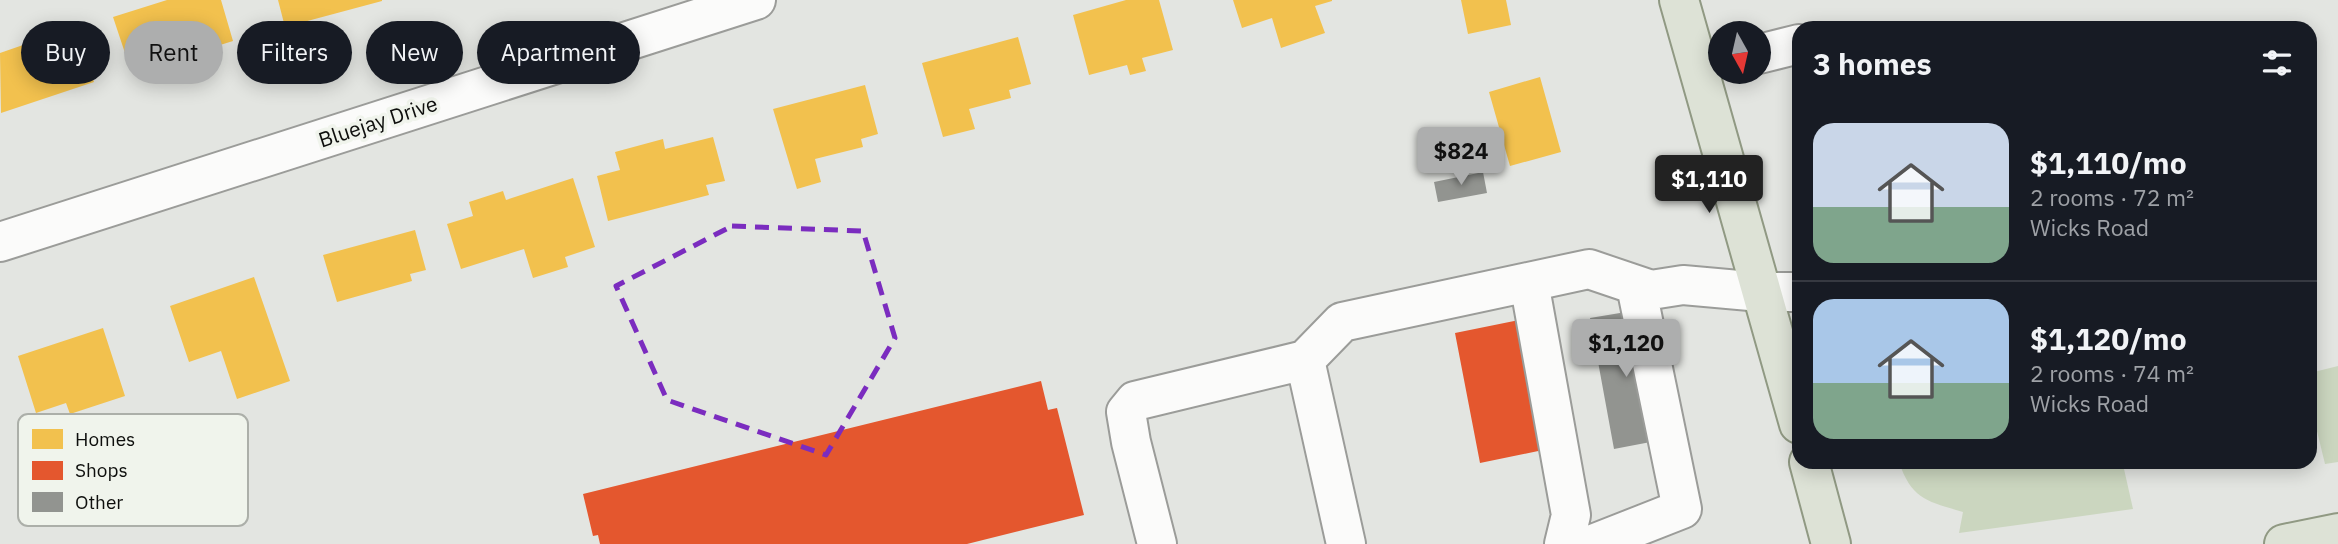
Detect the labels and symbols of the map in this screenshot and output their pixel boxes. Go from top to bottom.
north arrow [1708,21,1771,84]
street label: Bluejay Drive [315,89,441,153]
pin: $824 [1420,128,1502,187]
pin: $1,110 [1652,156,1766,215]
pin: $1,120 [1569,320,1683,379]
legend [18,414,248,526]
text: Homes [75,427,135,451]
text: Shops [75,458,128,482]
text: Other [75,490,123,514]

